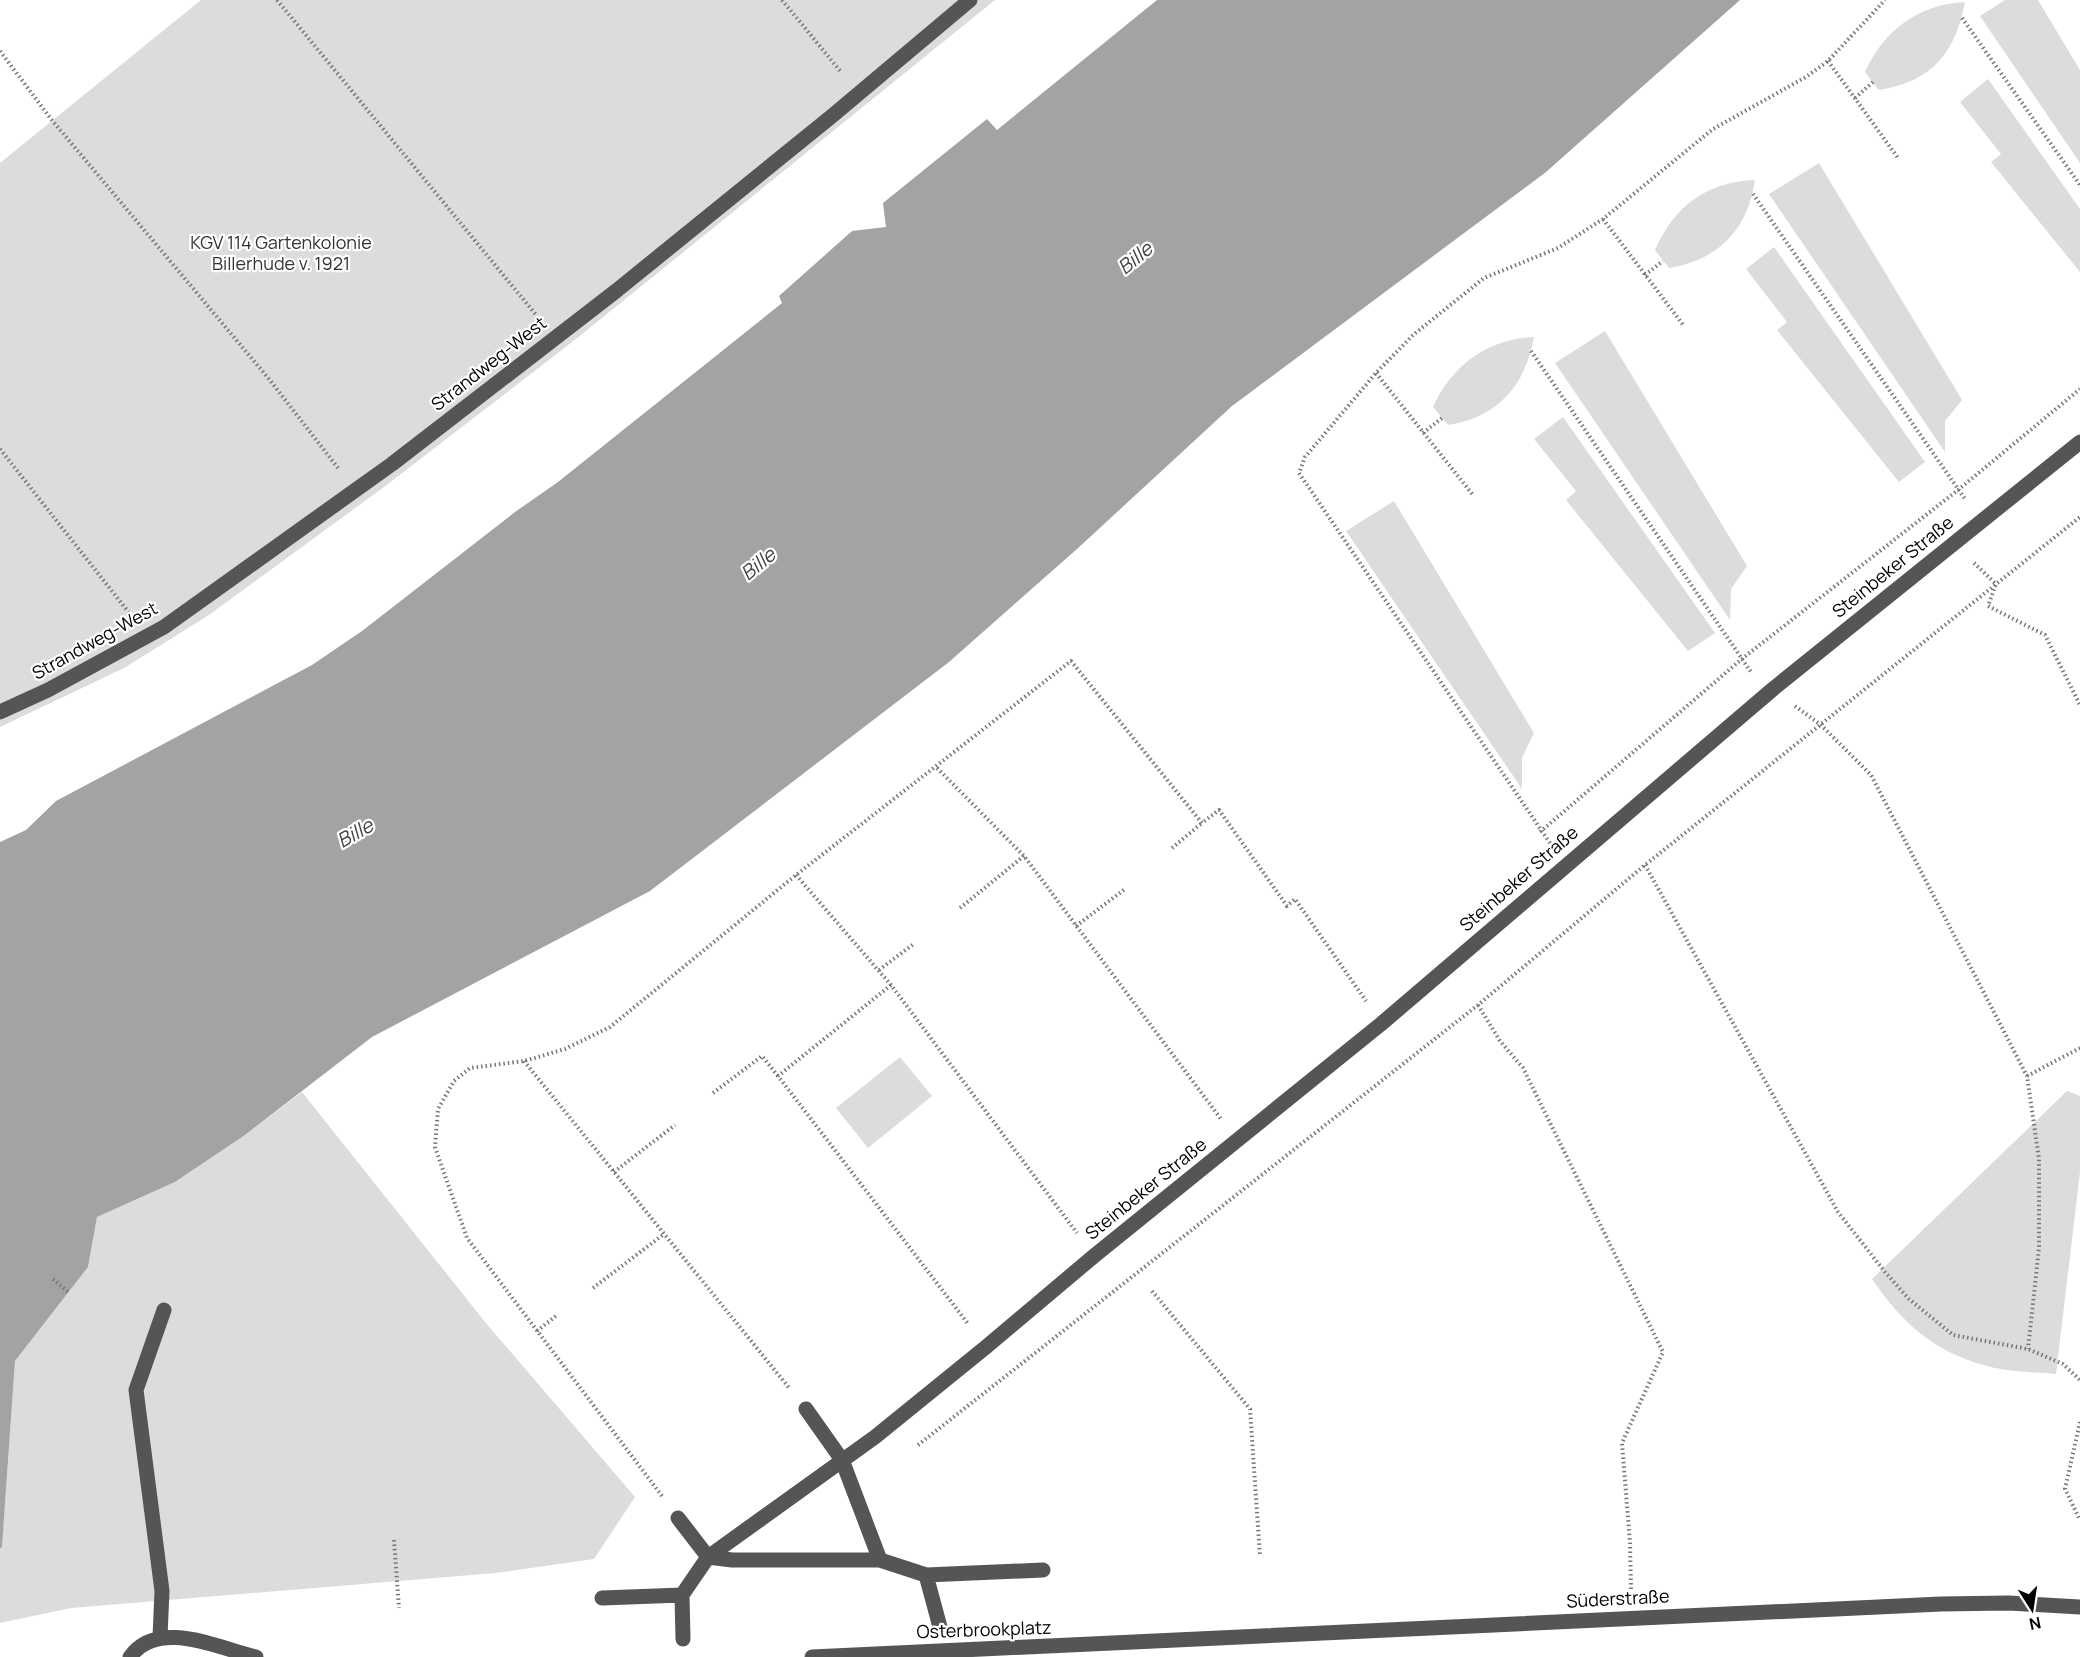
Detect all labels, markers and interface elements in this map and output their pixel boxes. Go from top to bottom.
park label: KGV 114 Gartenkolonie Billerhude v. 1921 [190,230,372,275]
water label: Bille [1111,234,1159,280]
street label: Strandweg-West [426,311,551,416]
street label: Steinbeker Straße [1827,510,1958,623]
water label: Bille [734,540,782,586]
street label: Strandweg-West [27,596,162,685]
water label: Bille [332,811,379,854]
street label: Steinbeker Straße [1454,820,1583,936]
street label: Steinbeker Straße [1080,1132,1211,1245]
north arrow [2002,1579,2062,1639]
street label: Süderstraße [1566,1583,1670,1613]
text: N [2027,1612,2043,1636]
street label: Osterbrookplatz [916,1615,1052,1643]

